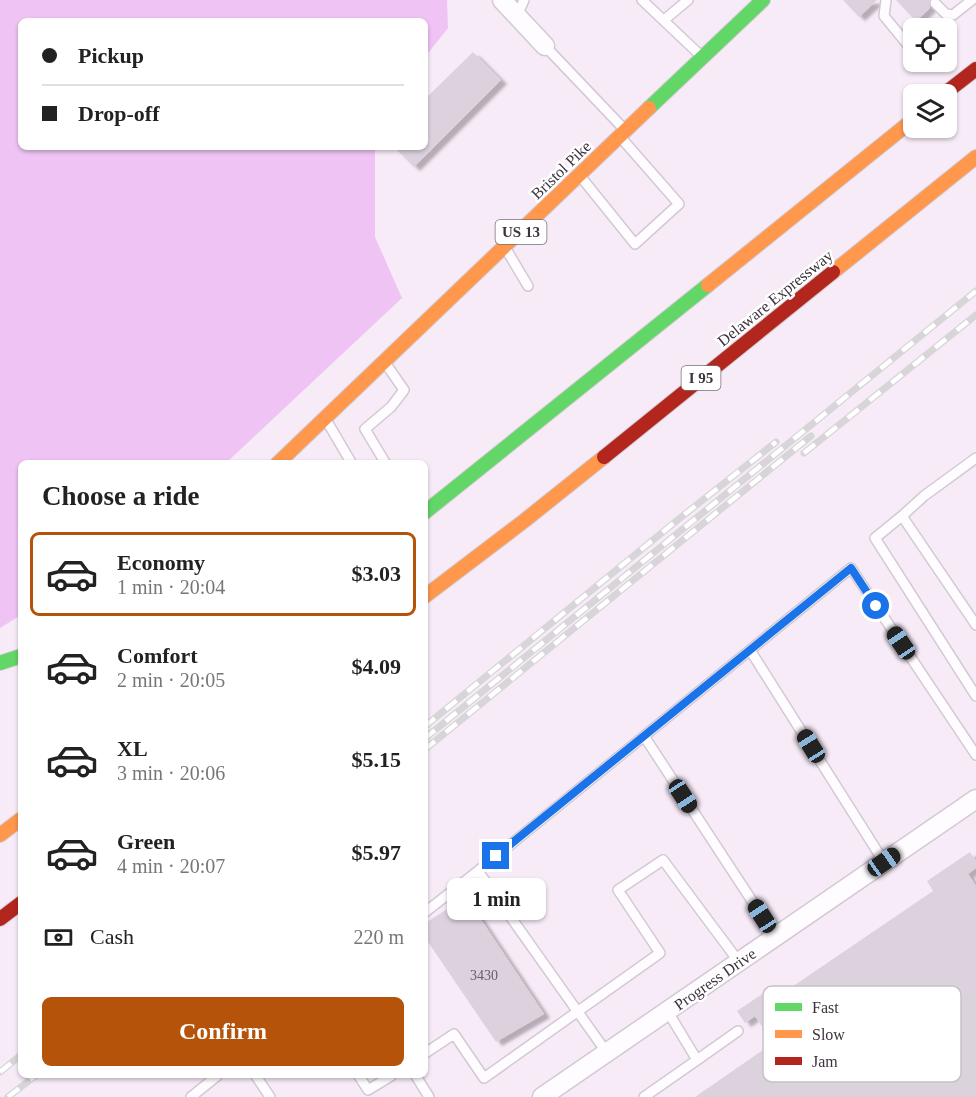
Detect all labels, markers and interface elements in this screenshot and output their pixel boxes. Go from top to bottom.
map controls [903,18,957,138]
button: locate [903,18,957,72]
text: Pickup [78,43,144,68]
button: layers [903,84,957,138]
text: Drop-off [78,101,159,126]
street label: Bristol Pike [528,137,594,203]
road number: US 13 [496,220,546,244]
street label: Delaware Expressway [714,247,836,350]
road number: I 95 [682,366,720,390]
text: Choose a ride [42,481,200,511]
icon: car [45,547,99,601]
text: Economy [117,550,205,575]
text: $3.03 [352,561,401,586]
text: 1 min · 20:04 [117,576,225,598]
route start [862,592,889,619]
car [883,623,919,663]
icon: car [45,640,99,694]
text: Comfort [117,643,198,668]
text: $4.09 [352,654,401,679]
text: 2 min · 20:05 [117,669,225,691]
car [794,726,828,766]
icon: car [45,733,99,787]
text: XL [117,736,148,761]
text: $5.15 [352,747,401,772]
text: 3 min · 20:06 [117,762,225,784]
car [666,776,700,816]
icon: car [45,826,99,880]
text: Green [117,829,175,854]
text: $5.97 [352,840,401,865]
route end [482,842,509,869]
car [864,844,904,880]
text: 4 min · 20:07 [117,855,225,877]
callout: 1 min [446,877,546,919]
text: 1 min [472,888,521,910]
car [745,896,779,936]
icon: cash [42,921,75,954]
text: Cash [90,924,134,949]
text: 220 m [353,926,404,948]
street label: Progress Drive [671,945,760,1014]
house number: 3430 [470,968,498,983]
legend [763,986,961,1082]
button: Confirm [42,997,404,1066]
text: Fast [812,999,839,1016]
text: Slow [812,1026,845,1043]
text: Jam [812,1053,838,1070]

